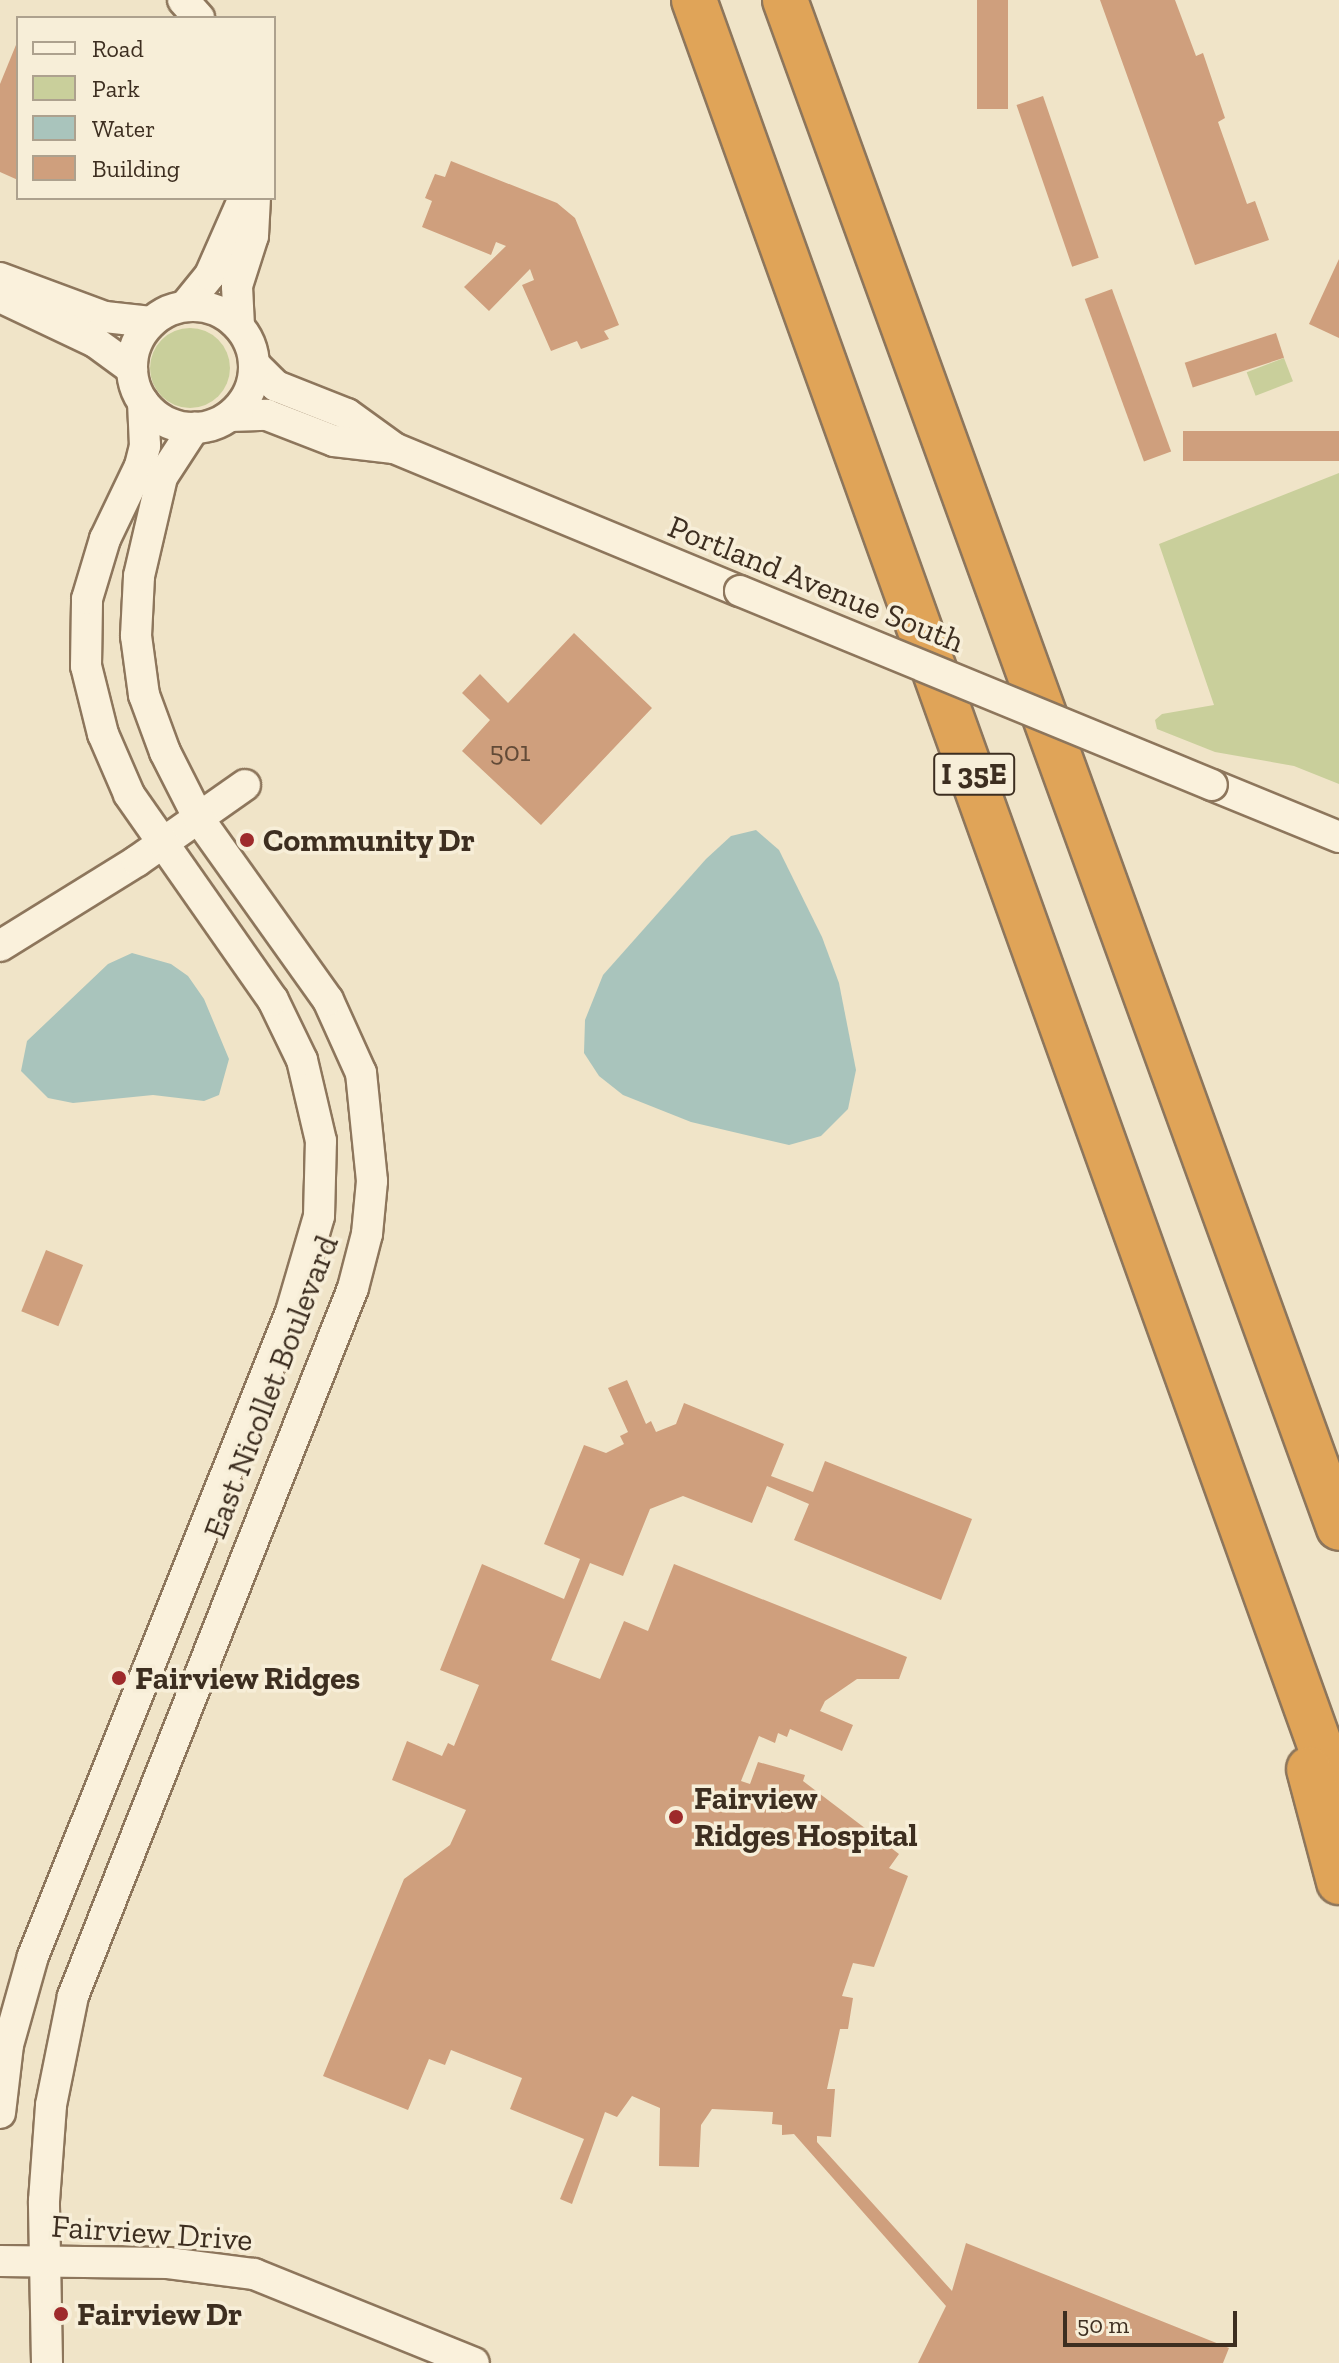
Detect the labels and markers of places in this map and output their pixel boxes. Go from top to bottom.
place label: Community Dr [263,821,476,859]
marker: Community Dr [238,831,256,849]
place label: Fairview Ridges [135,1659,361,1697]
marker: Fairview Ridges [110,1669,128,1687]
place label: Fairview Ridges Hospital [694,1780,918,1855]
marker: Fairview Ridges Hospital [665,1806,687,1828]
place label: Fairview Dr [77,2295,243,2333]
marker: Fairview Dr [52,2305,70,2323]

